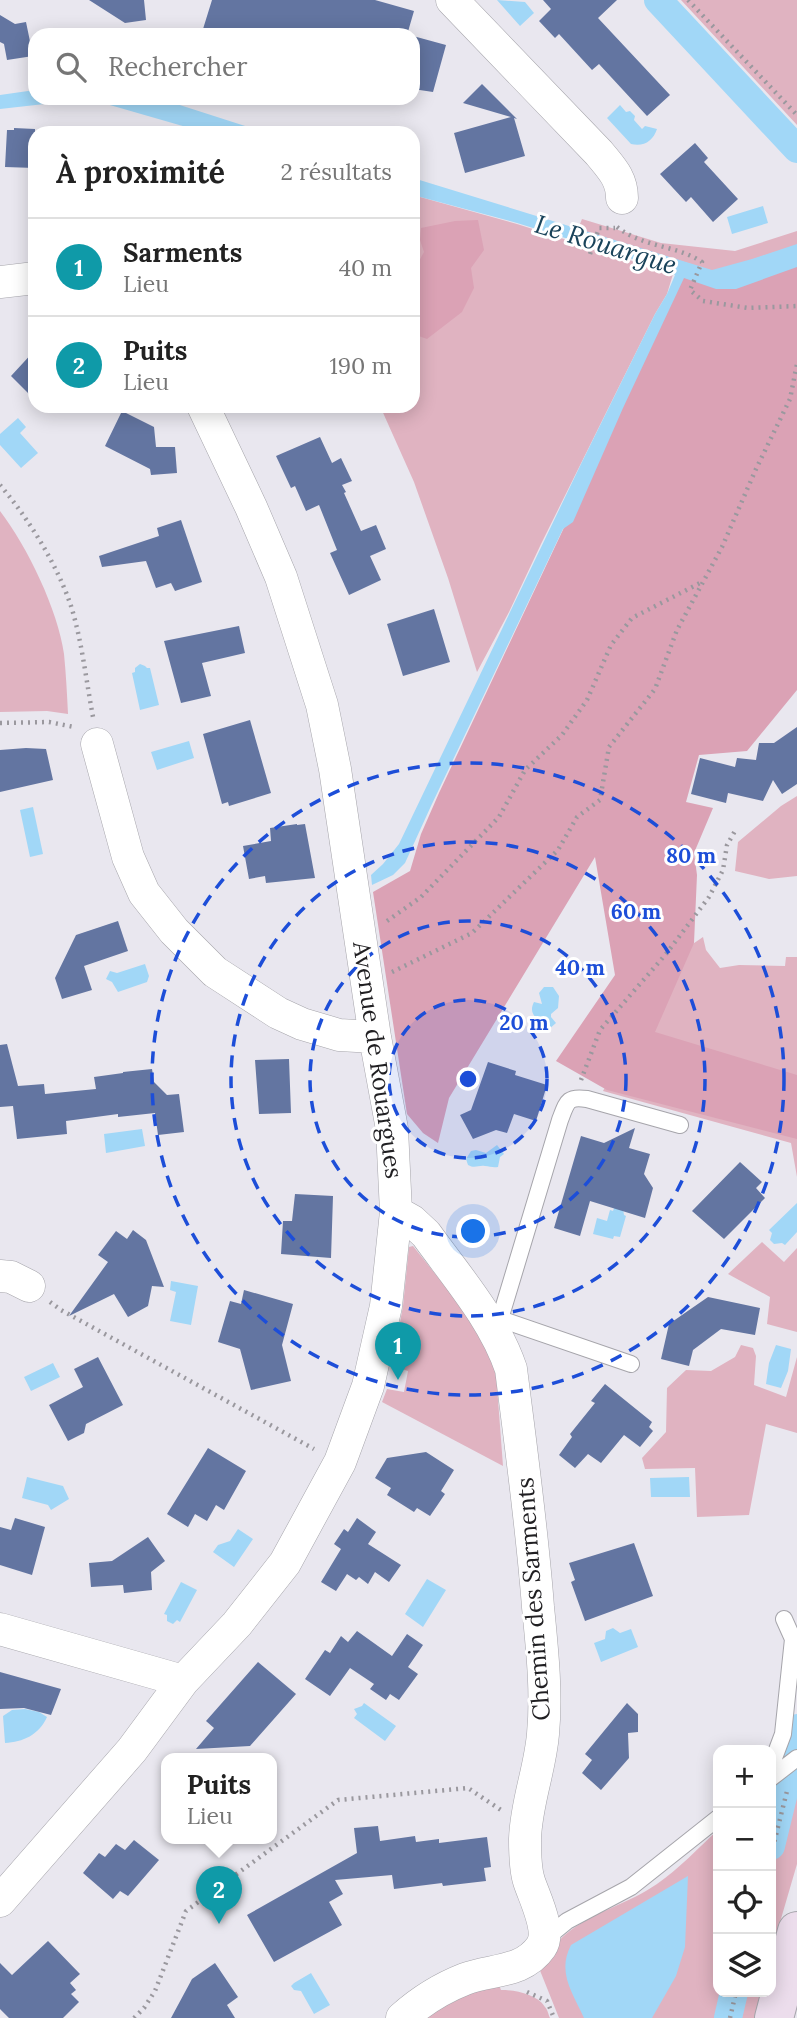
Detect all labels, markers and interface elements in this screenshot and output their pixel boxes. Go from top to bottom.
search box [28,28,420,105]
icon: search [52,48,90,86]
text: Rechercher [108,50,247,83]
text: À proximité [56,153,225,191]
text: 2 résultats [281,157,392,186]
water label: Le Rouargue [531,207,681,281]
text: Sarments [123,236,242,269]
text: 1 [74,253,84,282]
text: 40 m [339,253,392,282]
text: Lieu [123,269,169,298]
text: Puits [123,334,187,367]
text: 2 [73,351,85,380]
text: 190 m [329,351,392,380]
text: Lieu [123,367,169,396]
text: 80 m [666,842,716,869]
text: 60 m [611,898,661,925]
street label: Avenue de Rouargues [346,938,410,1181]
text: 40 m [555,954,605,981]
text: 20 m [499,1009,549,1036]
centre of rings [456,1067,480,1091]
your location [456,1214,490,1248]
pin: 1 [375,1322,421,1380]
street label: Chemin des Sarments [509,1476,557,1722]
map controls [713,1745,776,1997]
button: + [713,1745,776,1808]
popup [161,1753,277,1844]
text: Puits [187,1768,251,1801]
text: Lieu [187,1801,233,1830]
button: − [713,1808,776,1871]
pin: 2 [196,1866,242,1924]
button: locate [713,1871,776,1934]
button: layers [713,1934,776,1997]

